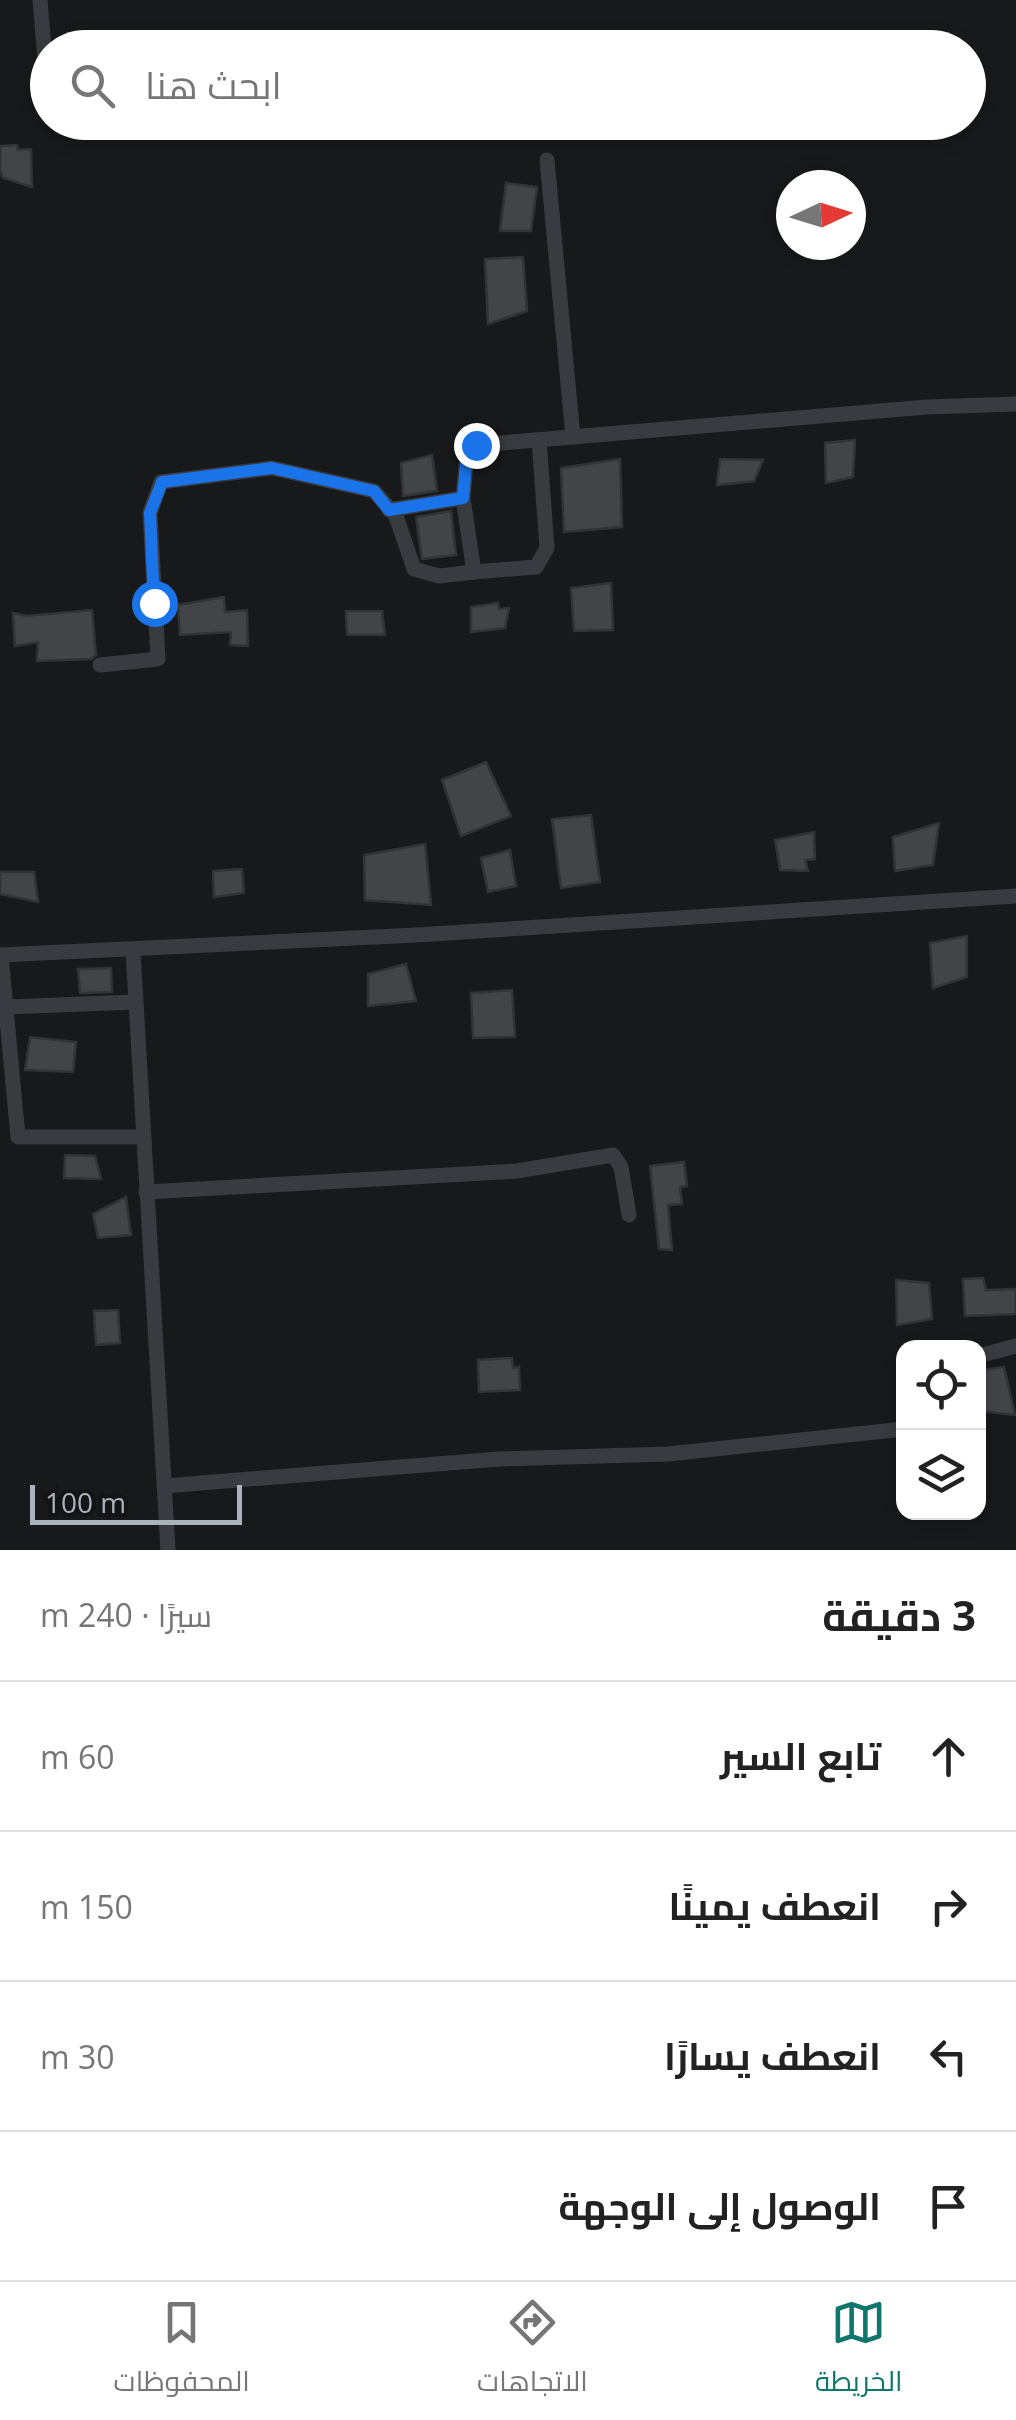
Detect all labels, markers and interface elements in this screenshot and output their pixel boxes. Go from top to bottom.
search box [30,30,986,140]
icon: search [65,58,120,113]
text: ابحث هنا [145,58,282,110]
north arrow [776,170,866,260]
route end [454,423,500,469]
route start [132,581,178,627]
map controls [896,1340,986,1520]
button: locate [896,1340,986,1430]
button: layers [896,1430,986,1520]
scale bar [30,1480,242,1524]
text: 100 m [45,1483,126,1521]
text: 3 دقيقة [822,1586,976,1643]
text: سيرًا · 240 m [40,1593,212,1636]
text: تابع السير [720,1729,881,1781]
icon: ahead [921,1729,976,1784]
text: 60 m [40,1735,115,1778]
text: انعطف يمينًا [669,1879,881,1931]
icon: right [921,1879,976,1934]
text: 150 m [40,1885,133,1928]
text: انعطف يسارًا [664,2029,881,2081]
icon: left [921,2029,976,2084]
text: 30 m [40,2035,115,2078]
text: الوصول إلى الوجهة [559,2179,881,2231]
icon: arrive [921,2179,976,2234]
tab: المحفوظات [114,2295,250,2407]
tab: الاتجاهات [477,2295,588,2407]
tab: الخريطة [815,2295,902,2407]

